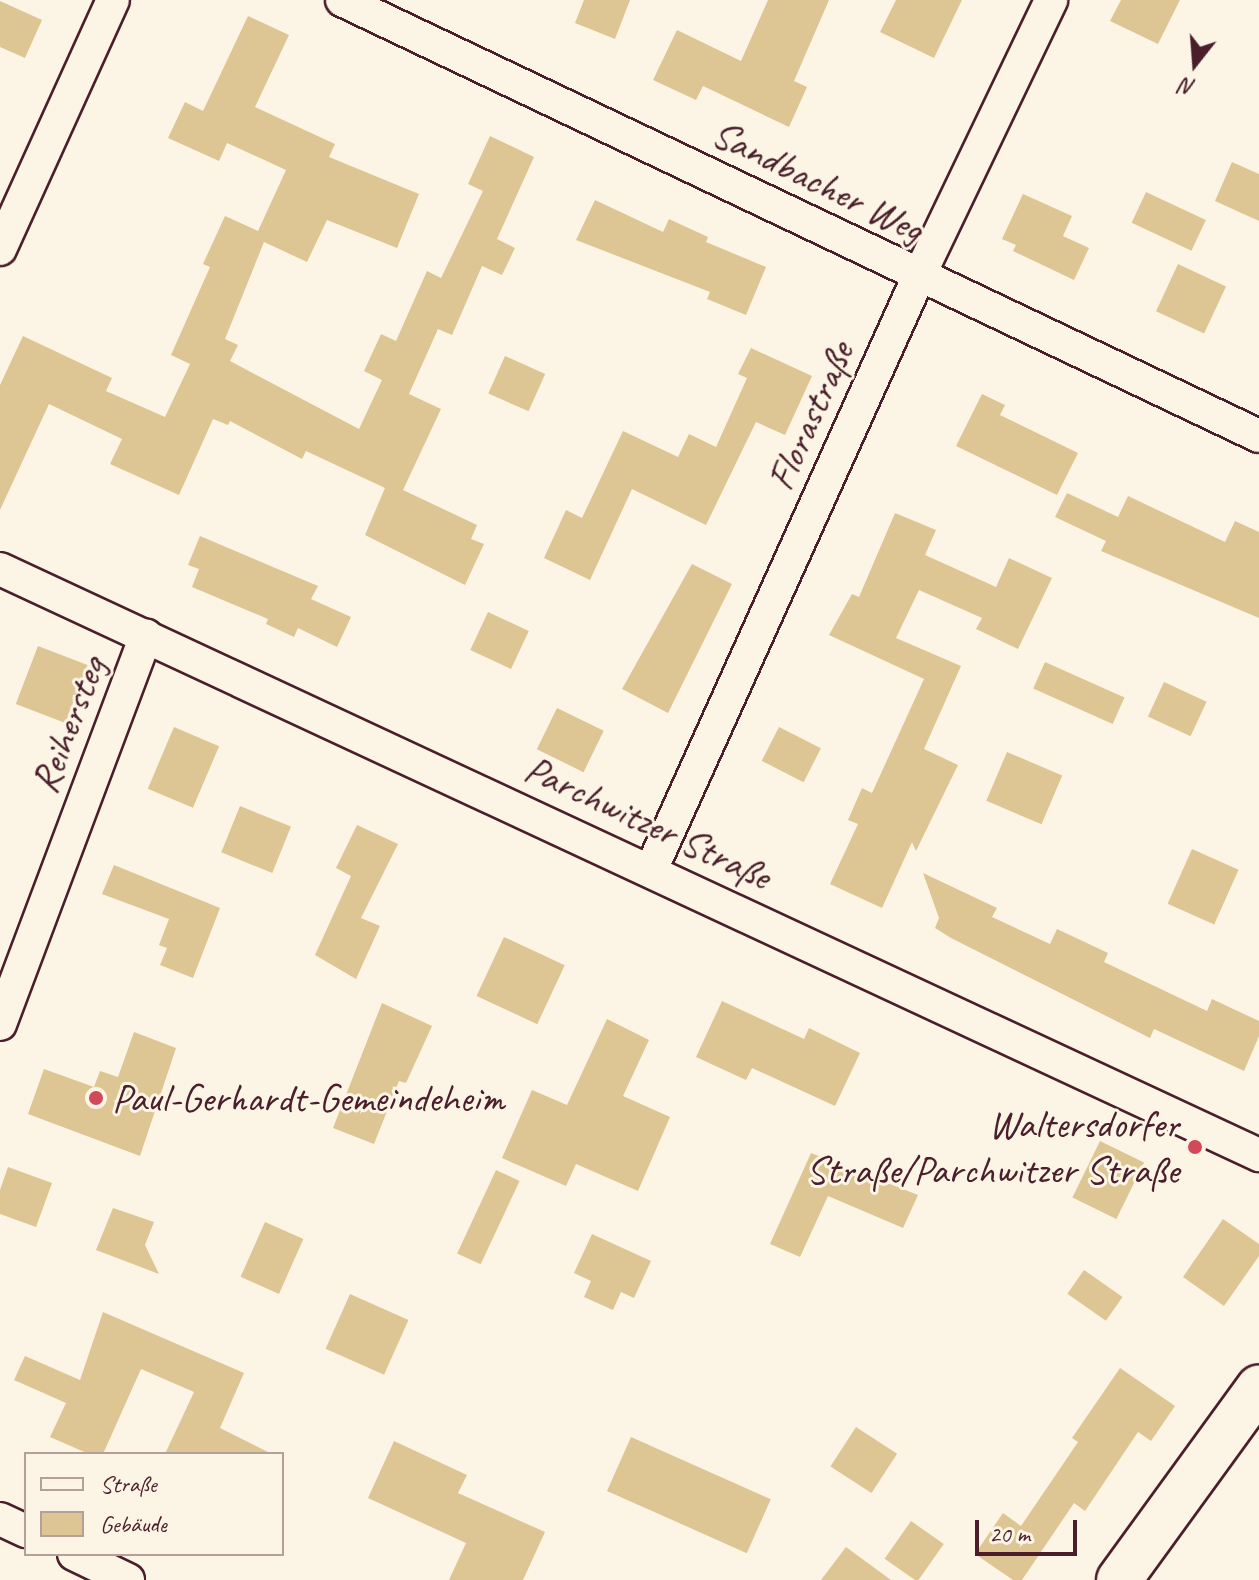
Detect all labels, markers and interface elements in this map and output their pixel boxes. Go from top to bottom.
north arrow [1155,24,1235,104]
text: N [1177,72,1199,102]
street label: Sandbacher Weg [704,109,932,253]
street label: Florastraße [756,335,864,497]
street label: Reihersteg [20,650,116,800]
street label: Parchwitzer Straße [517,744,779,900]
place label: Paul-Gerhardt-Gemeindeheim [112,1074,504,1122]
marker: Paul-Gerhardt-Gemeindeheim [87,1089,105,1107]
place label: Waltersdorfer Straße/Parchwitzer Straße [805,1100,1179,1194]
marker: Waltersdorfer Straße/Parchwitzer Straße [1186,1138,1204,1156]
legend [24,1452,284,1556]
text: Straße [100,1469,157,1499]
scale bar [979,1504,1081,1554]
text: Gebäude [100,1509,167,1539]
text: 20 m [989,1519,1030,1549]

